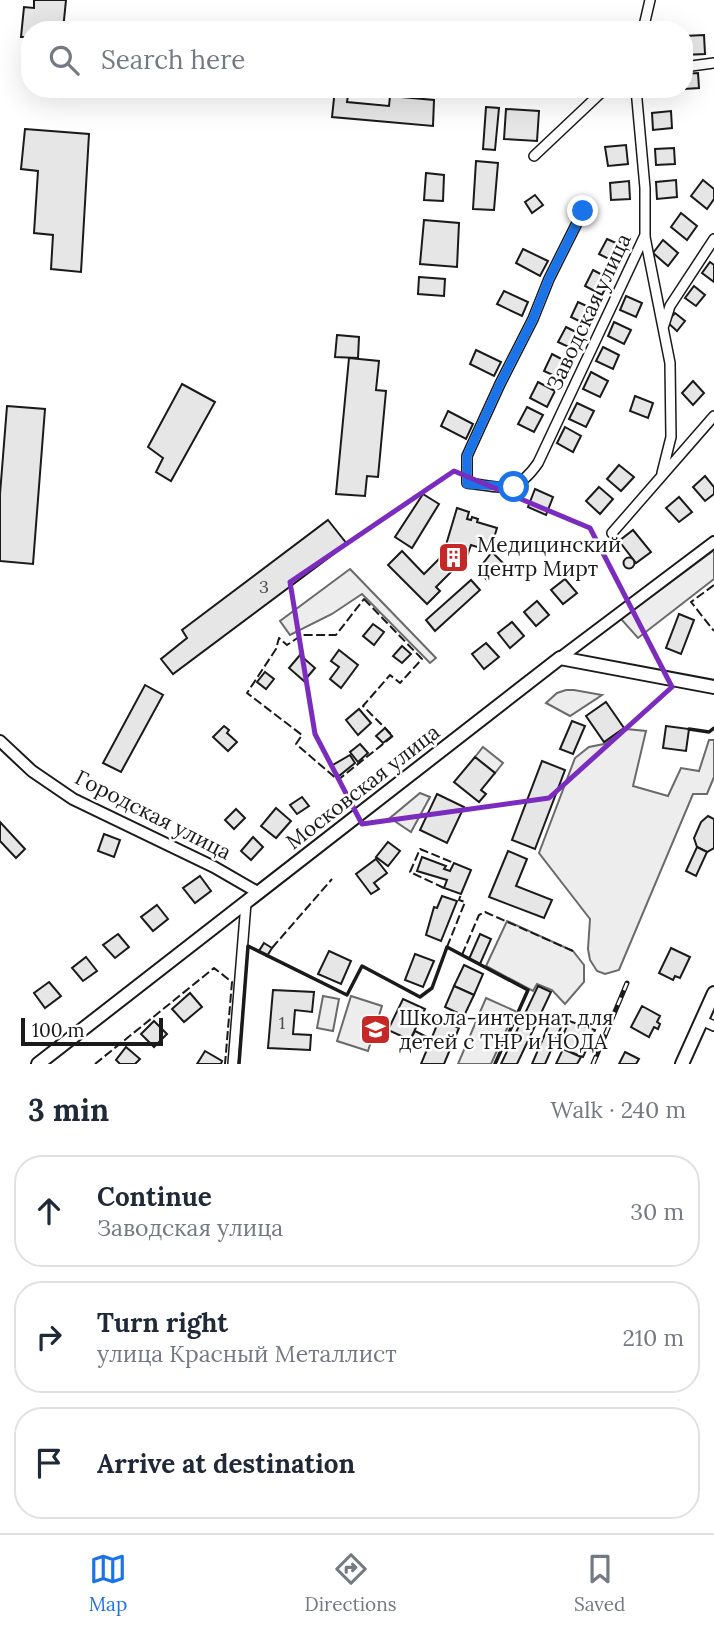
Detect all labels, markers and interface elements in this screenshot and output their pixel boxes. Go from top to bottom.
search box [21,21,693,98]
icon: search [45,41,83,79]
text: Search here [101,43,245,76]
route end [567,195,598,226]
street label: Заводская улица [540,229,637,395]
route start [498,471,529,502]
place label: Медицинский центр Мирт [477,531,621,582]
building icon: Медицинский центр Мирт [437,540,471,574]
house number: 3 [259,575,269,598]
street label: Московская улица [280,718,445,855]
street label: Городская улица [71,764,236,866]
place label: Школа-интернат для детей с ТНР и НОДА [399,1004,614,1055]
house number: 1 [279,1011,285,1034]
school or university icon: Школа-интернат для детей с ТНР и НОДА [359,1013,393,1047]
scale bar [21,1015,163,1047]
text: 100 m [32,1018,85,1042]
text: 3 min [28,1091,109,1129]
text: Walk · 240 m [550,1095,686,1124]
text: Continue [97,1180,212,1213]
icon: ahead [30,1192,68,1230]
text: 30 m [630,1197,684,1226]
text: Заводская улица [97,1213,283,1242]
text: Turn right [97,1306,228,1339]
icon: right [30,1318,68,1356]
text: 210 m [622,1323,684,1352]
text: улица Красный Металлист [97,1339,397,1368]
icon: arrive [30,1444,68,1482]
text: Arrive at destination [97,1447,355,1480]
tab: Map [89,1550,127,1616]
tab: Directions [305,1550,397,1616]
tab: Saved [574,1550,625,1616]

